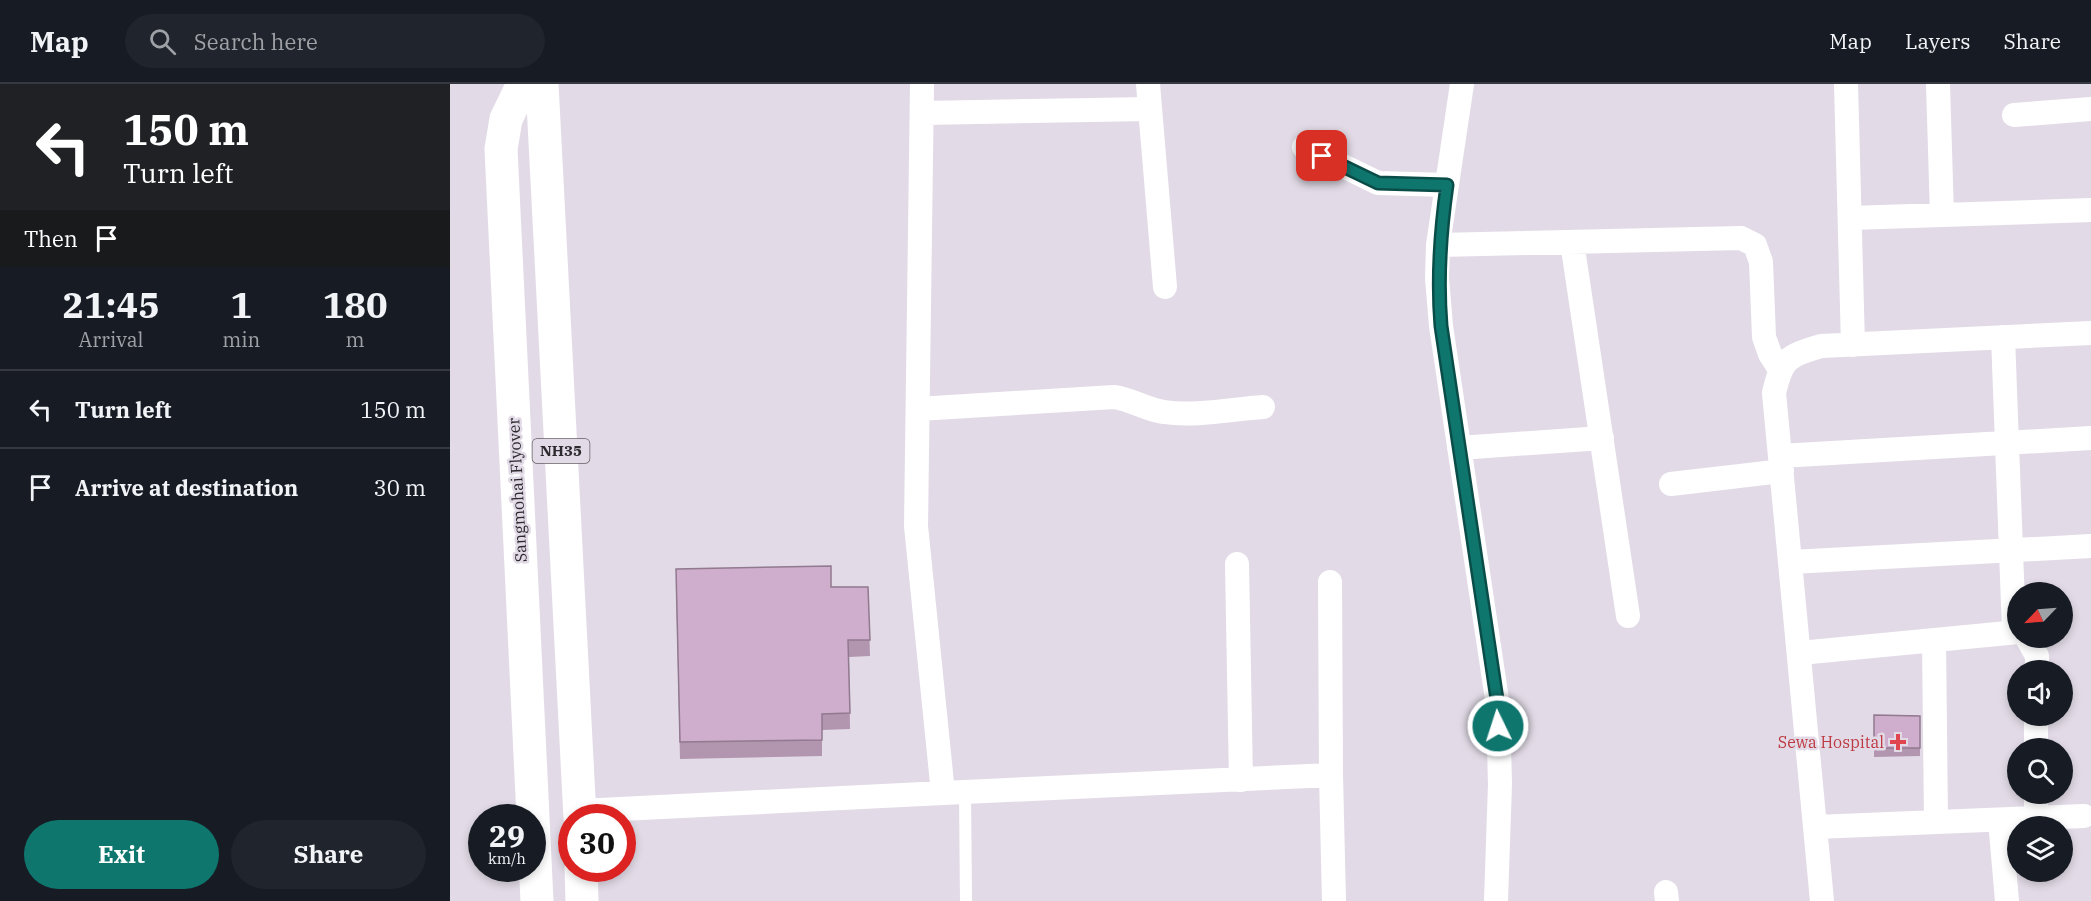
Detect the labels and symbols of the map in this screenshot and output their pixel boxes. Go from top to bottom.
pin [1296,130,1347,181]
street label: Sangmohai Flyover [503,417,531,563]
road number: NH35 [532,439,590,463]
north arrow [2007,582,2073,648]
position arrow [1466,694,1530,758]
place label: Sewa Hospital [1778,732,1884,752]
marker: Sewa Hospital [1889,733,1907,751]
speed limit sign: 30 [558,804,636,882]

